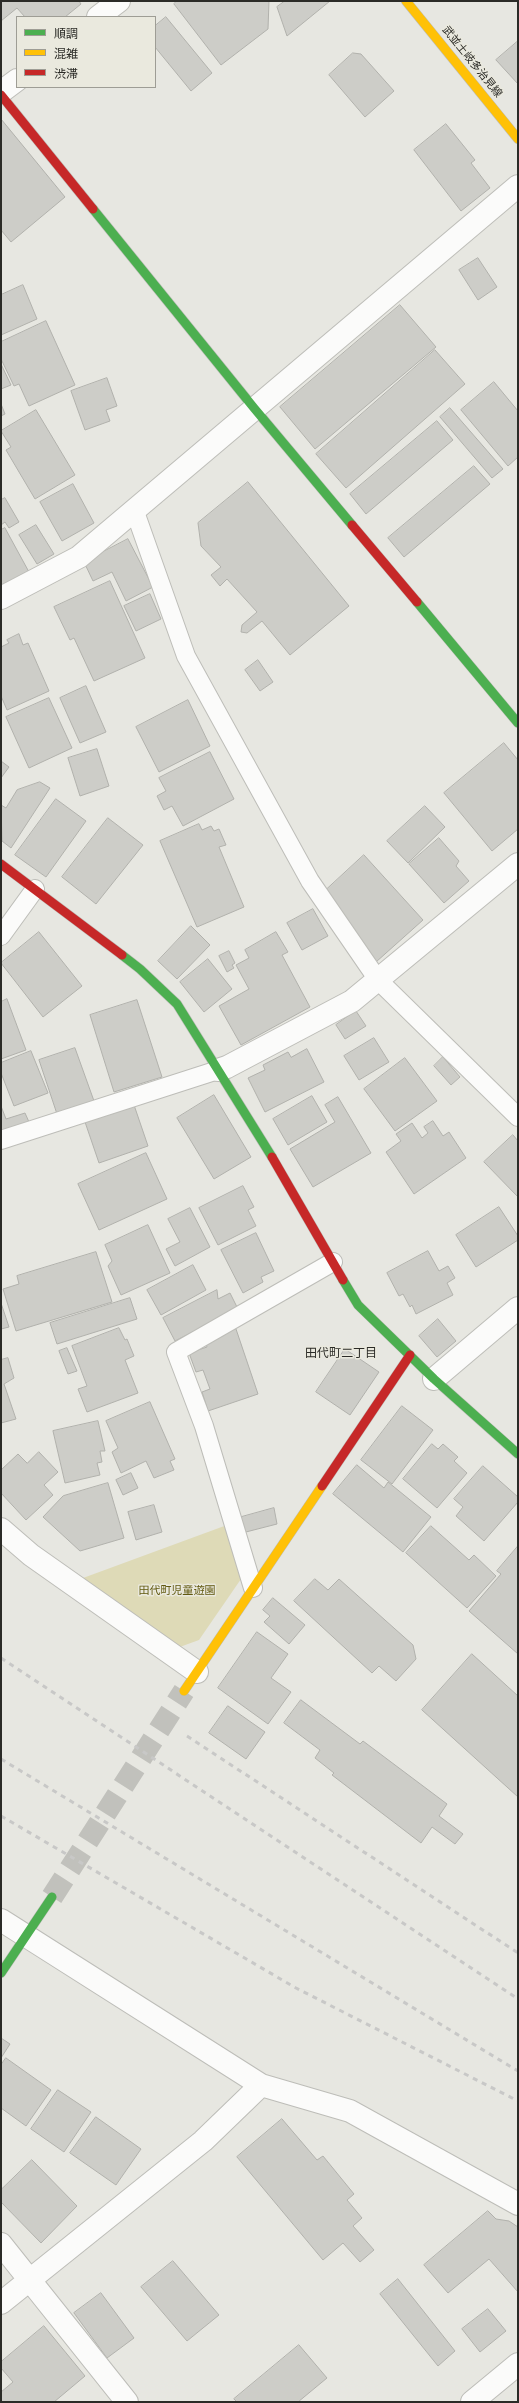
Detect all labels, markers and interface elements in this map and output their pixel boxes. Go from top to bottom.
legend [16,16,156,88]
street label: 武並土岐多治見線 [439,24,505,100]
text: 順調 [54,27,78,41]
text: 混雑 [54,47,78,61]
text: 渋滞 [54,67,78,81]
district label: 田代町二丁目 [305,1347,377,1361]
park label: 田代町児童遊園 [139,1584,215,1598]

